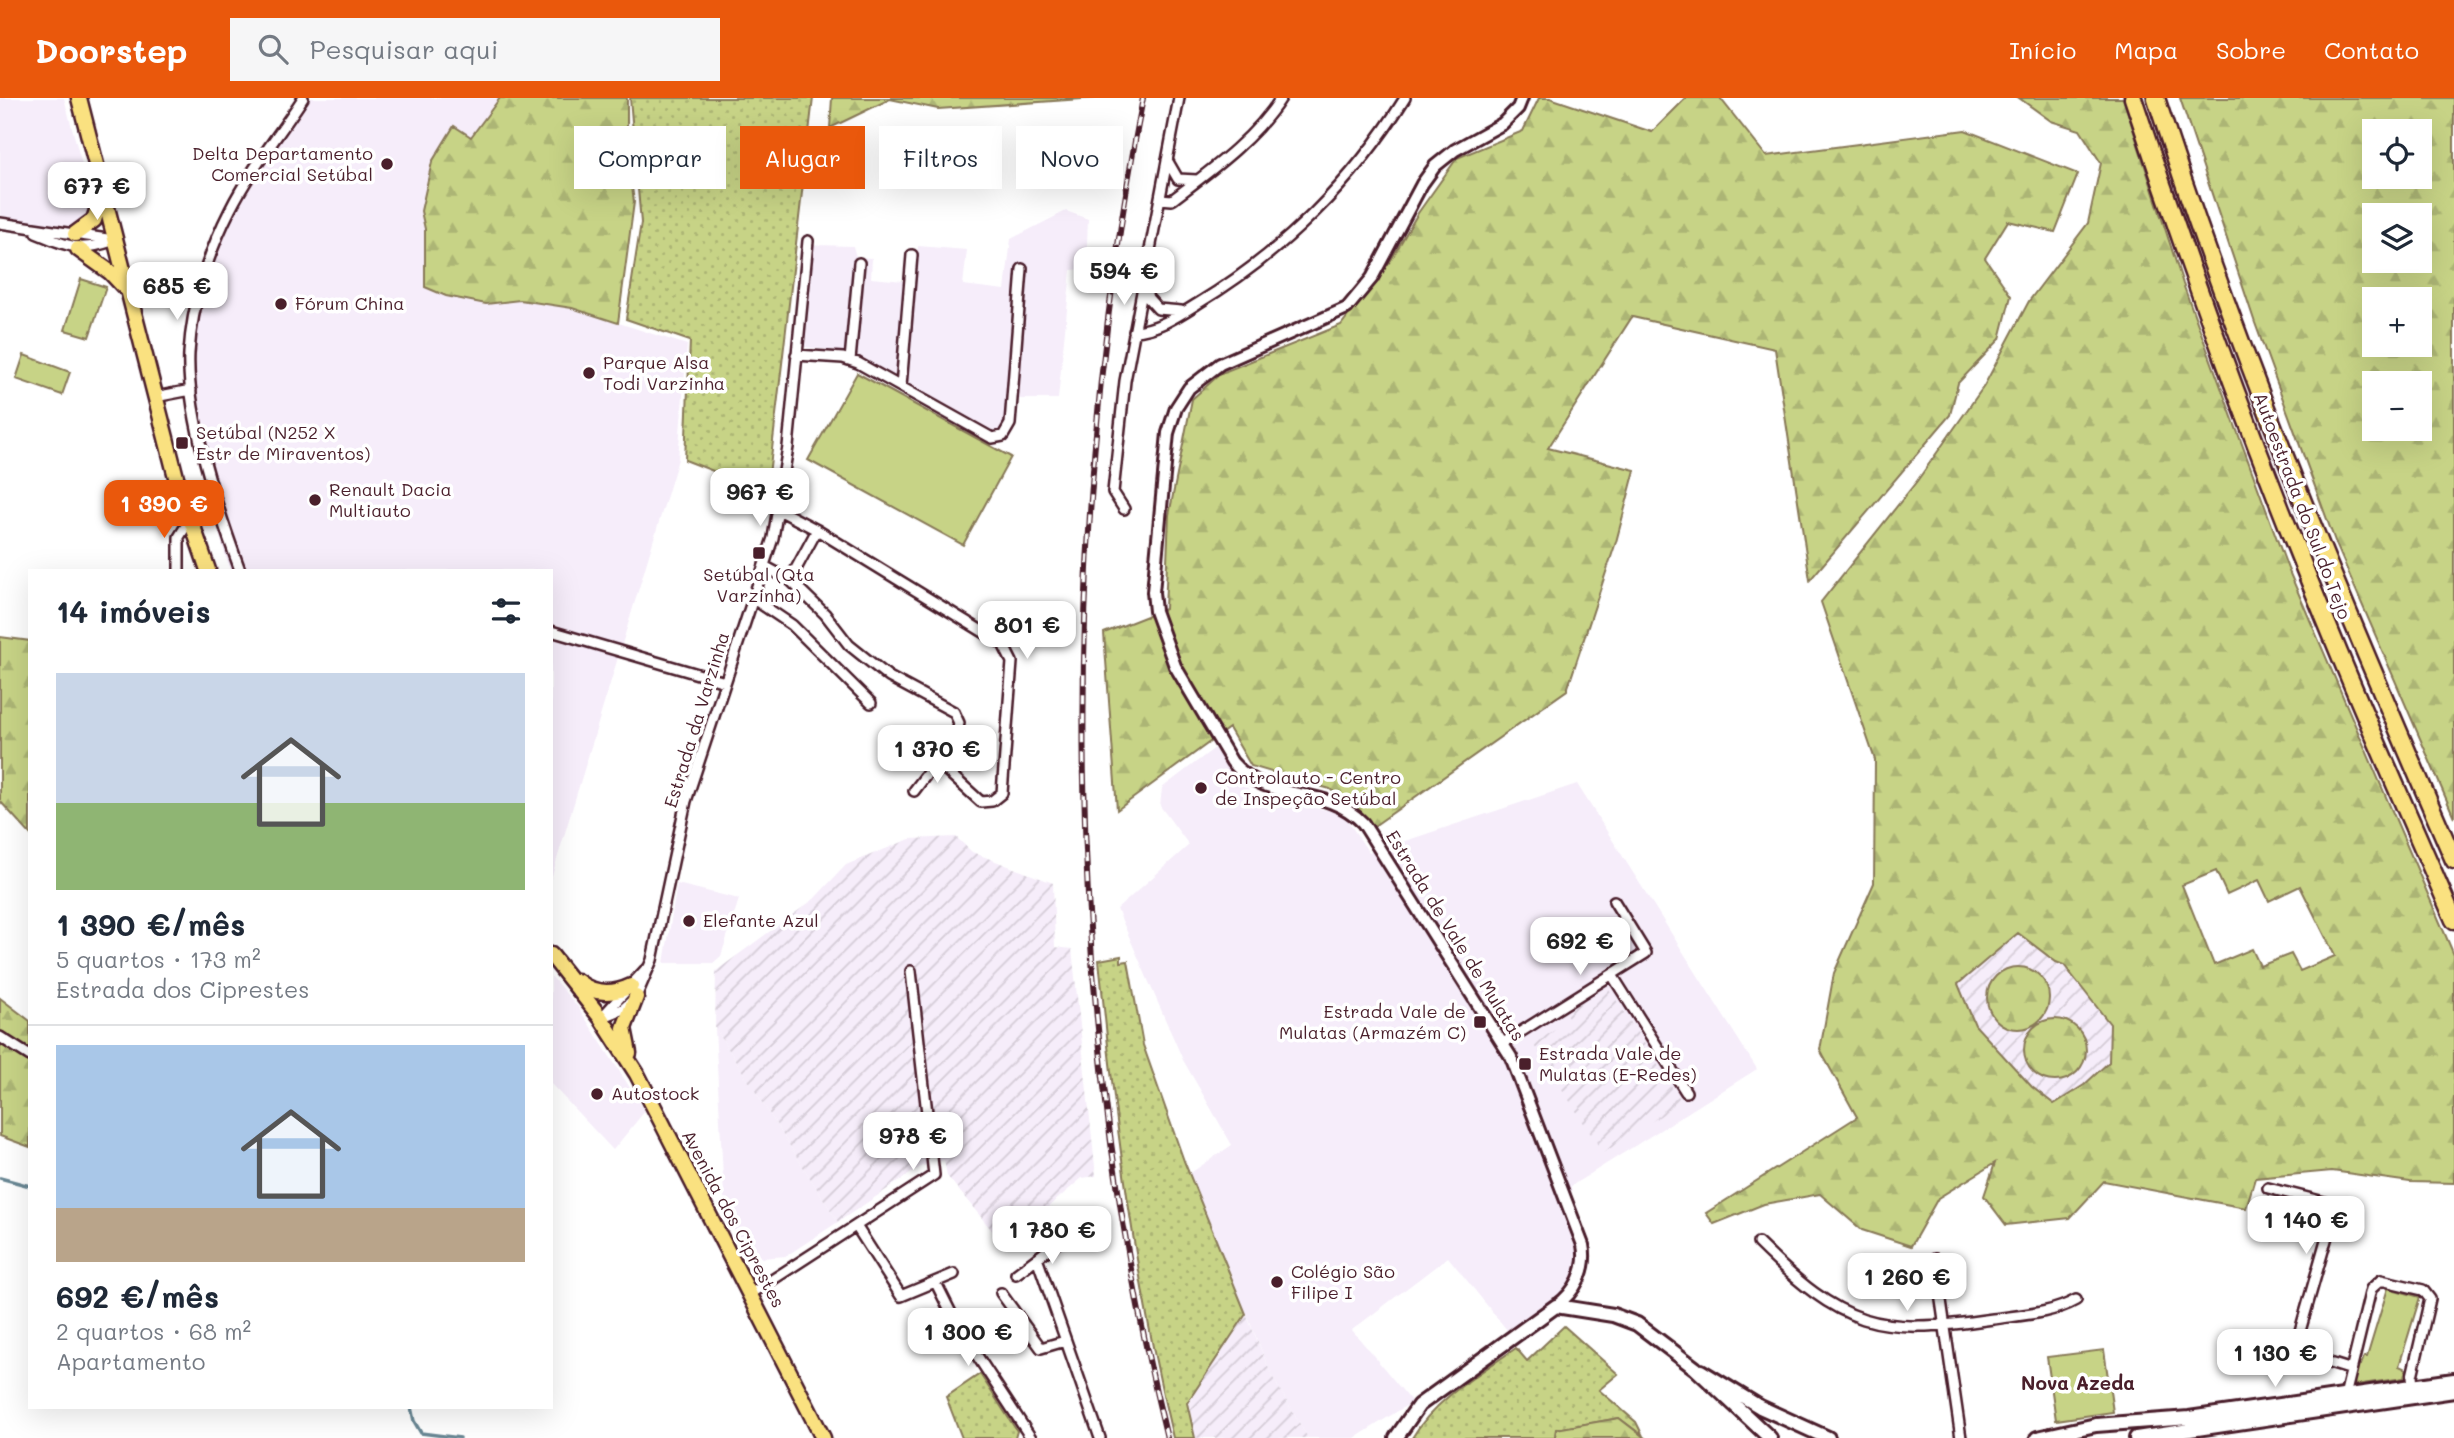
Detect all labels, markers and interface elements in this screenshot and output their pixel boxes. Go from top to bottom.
search box [230,18,720,81]
text: Doorstep [35,28,188,71]
icon: search [254,30,292,68]
text: Pesquisar aqui [310,32,498,66]
text: Início [2009,34,2076,65]
text: Mapa [2114,34,2178,65]
text: Sobre [2216,34,2286,65]
text: Contato [2324,34,2419,65]
map controls [2362,119,2432,441]
button: locate [2362,119,2432,189]
chip: Comprar [574,126,726,189]
chip: Alugar [740,126,865,189]
chip: Filtros [879,126,1002,189]
chip: Novo [1016,126,1123,189]
place label: Delta Departamento Comercial Setúbal [192,141,373,186]
marker: Delta Departamento Comercial Setúbal [379,156,395,172]
pin: 677 € [48,162,146,222]
text: 677 € [64,170,130,200]
button: layers [2362,203,2432,273]
pin: 594 € [1075,248,1173,307]
text: 594 € [1090,255,1158,285]
pin: 685 € [128,262,226,322]
text: 685 € [143,270,211,300]
button: + [2362,287,2432,357]
place label: Fórum China [295,291,404,315]
marker: Fórum China [273,296,289,312]
place label: Parque Alsa Todi Varzinha [603,350,725,395]
marker: Parque Alsa Todi Varzinha [581,365,597,381]
button: − [2362,371,2432,441]
street label: Autoestrada do Sul do Tejo [2249,389,2357,623]
place label: Setúbal (N252 X Estr de Miraventos) [196,420,370,465]
marker: Setúbal (N252 X Estr de Miraventos) [174,435,190,451]
pin: 967 € [711,468,809,528]
text: 967 € [726,476,794,506]
place label: Renault Dacia Multiauto [329,477,452,522]
pin: 1 390 € [99,480,229,540]
text: 1 390 € [120,488,208,518]
marker: Renault Dacia Multiauto [307,492,323,508]
marker: Setúbal (Qta Varzinha) [751,545,767,561]
place label: Setúbal (Qta Varzinha) [703,562,815,607]
text: 14 imóveis [56,591,211,631]
icon: filters [487,592,525,630]
pin: 801 € [978,602,1076,661]
text: 801 € [994,609,1060,639]
street label: Estrada da Varzinha [658,629,734,811]
icon: home [228,719,354,845]
pin: 1 370 € [872,726,1002,785]
text: 1 370 € [894,733,980,763]
place label: Controlauto - Centro de Inspeção Setúbal [1215,765,1401,810]
marker: Controlauto - Centro de Inspeção Setúbal [1193,780,1209,796]
street label: Estrada de Vale de Mulatas [1381,826,1531,1045]
text: 1 390 €/mês [56,904,245,944]
place label: Elefante Azul [703,908,819,932]
marker: Elefante Azul [681,913,697,929]
pin: 692 € [1531,918,1629,977]
text: 692 € [1546,925,1614,955]
text: 5 quartos · 173 m² [56,944,261,974]
text: Estrada dos Ciprestes [56,974,310,1004]
place label: Estrada Vale de Mulatas (Armazém C) [1279,999,1466,1044]
marker: Estrada Vale de Mulatas (Armazém C) [1472,1014,1488,1030]
place label: Estrada Vale de Mulatas (E-Redes) [1539,1041,1697,1086]
marker: Estrada Vale de Mulatas (E-Redes) [1517,1056,1533,1072]
place label: Autostock [611,1081,699,1105]
marker: Autostock [589,1086,605,1102]
icon: home [228,1091,354,1217]
pin: 978 € [864,1112,962,1172]
text: 978 € [879,1120,947,1150]
street label: Avenida dos Ciprestes [677,1125,791,1312]
pin: 1 140 € [2241,1196,2371,1256]
text: 1 140 € [2264,1204,2348,1234]
pin: 1 780 € [987,1206,1117,1266]
text: 1 780 € [1008,1214,1096,1244]
pin: 1 260 € [1842,1254,1972,1313]
place label: Colégio São Filipe I [1291,1259,1395,1304]
text: 1 260 € [1864,1261,1950,1291]
marker: Colégio São Filipe I [1269,1274,1285,1290]
text: 692 €/mês [56,1276,219,1316]
pin: 1 300 € [903,1308,1033,1368]
text: 2 quartos · 68 m² [56,1316,251,1346]
text: 1 300 € [924,1316,1012,1346]
pin: 1 130 € [2210,1330,2340,1389]
text: 1 130 € [2233,1337,2317,1367]
text: Apartamento [56,1346,206,1376]
district label: Nova Azeda [2021,1370,2135,1395]

